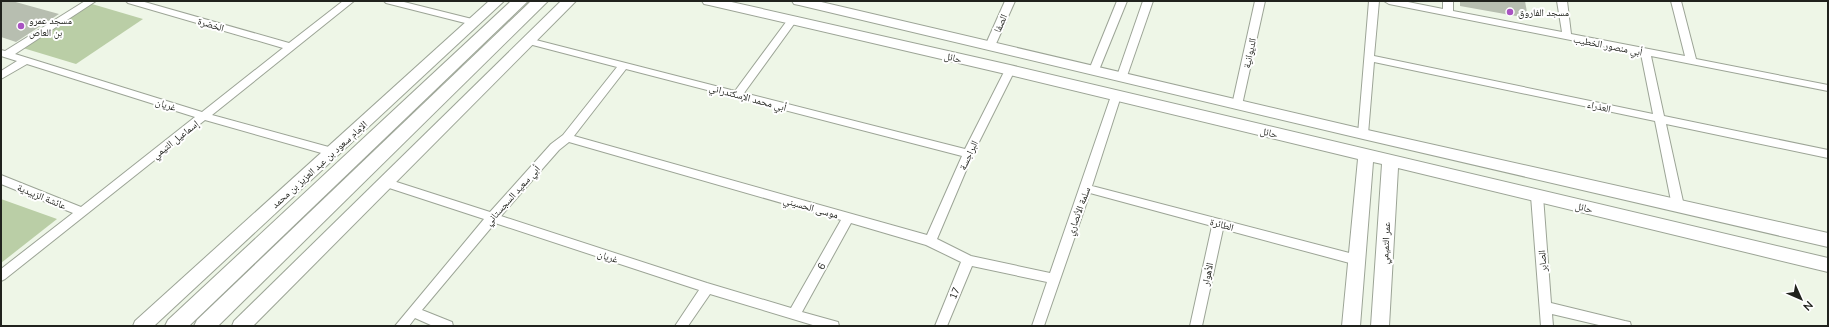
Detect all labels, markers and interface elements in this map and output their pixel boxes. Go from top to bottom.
place label: مسجد الفاروق [1518,6,1570,20]
marker: مسجد الفاروق [1505,7,1515,17]
street label: الصفا [991,12,1011,35]
place label: مسجد عمرو بن العاص [29,14,72,40]
street label: الخضرة [196,15,226,35]
marker: مسجد عمرو بن العاص [16,21,26,31]
street label: أبي منصور الخطيب [1572,32,1644,60]
street label: الديوانية [1240,37,1260,70]
street label: حائل [943,49,964,67]
street label: أبي محمد الإسكندراني [707,81,788,116]
street label: غريان [154,95,178,115]
street label: العذراء [1586,98,1612,116]
street label: إسماعيل التيمي [149,117,202,163]
street label: الإمام سعود بن عبد العزيز بن محمد [269,118,371,212]
street label: حائل [1259,124,1280,142]
street label: البراجسة [956,138,982,173]
street label: أبي سعيد السجستاني [482,163,544,229]
street label: عائشة الزبيدية [15,181,68,213]
street label: سلمة الأنصاري [1064,185,1095,238]
street label: موسى الحسيني [782,193,840,223]
street label: حائل [1574,199,1595,217]
street label: الطائرة [1208,215,1235,235]
street label: عمر التميمي [1378,221,1395,265]
street label: غريان [596,247,620,267]
street label: الصابر [1535,250,1551,273]
street label: 6 [814,260,829,273]
street label: الأهوار [1198,261,1217,288]
north arrow [1781,279,1821,319]
street label: 17 [946,285,964,302]
text: N [1800,298,1816,314]

